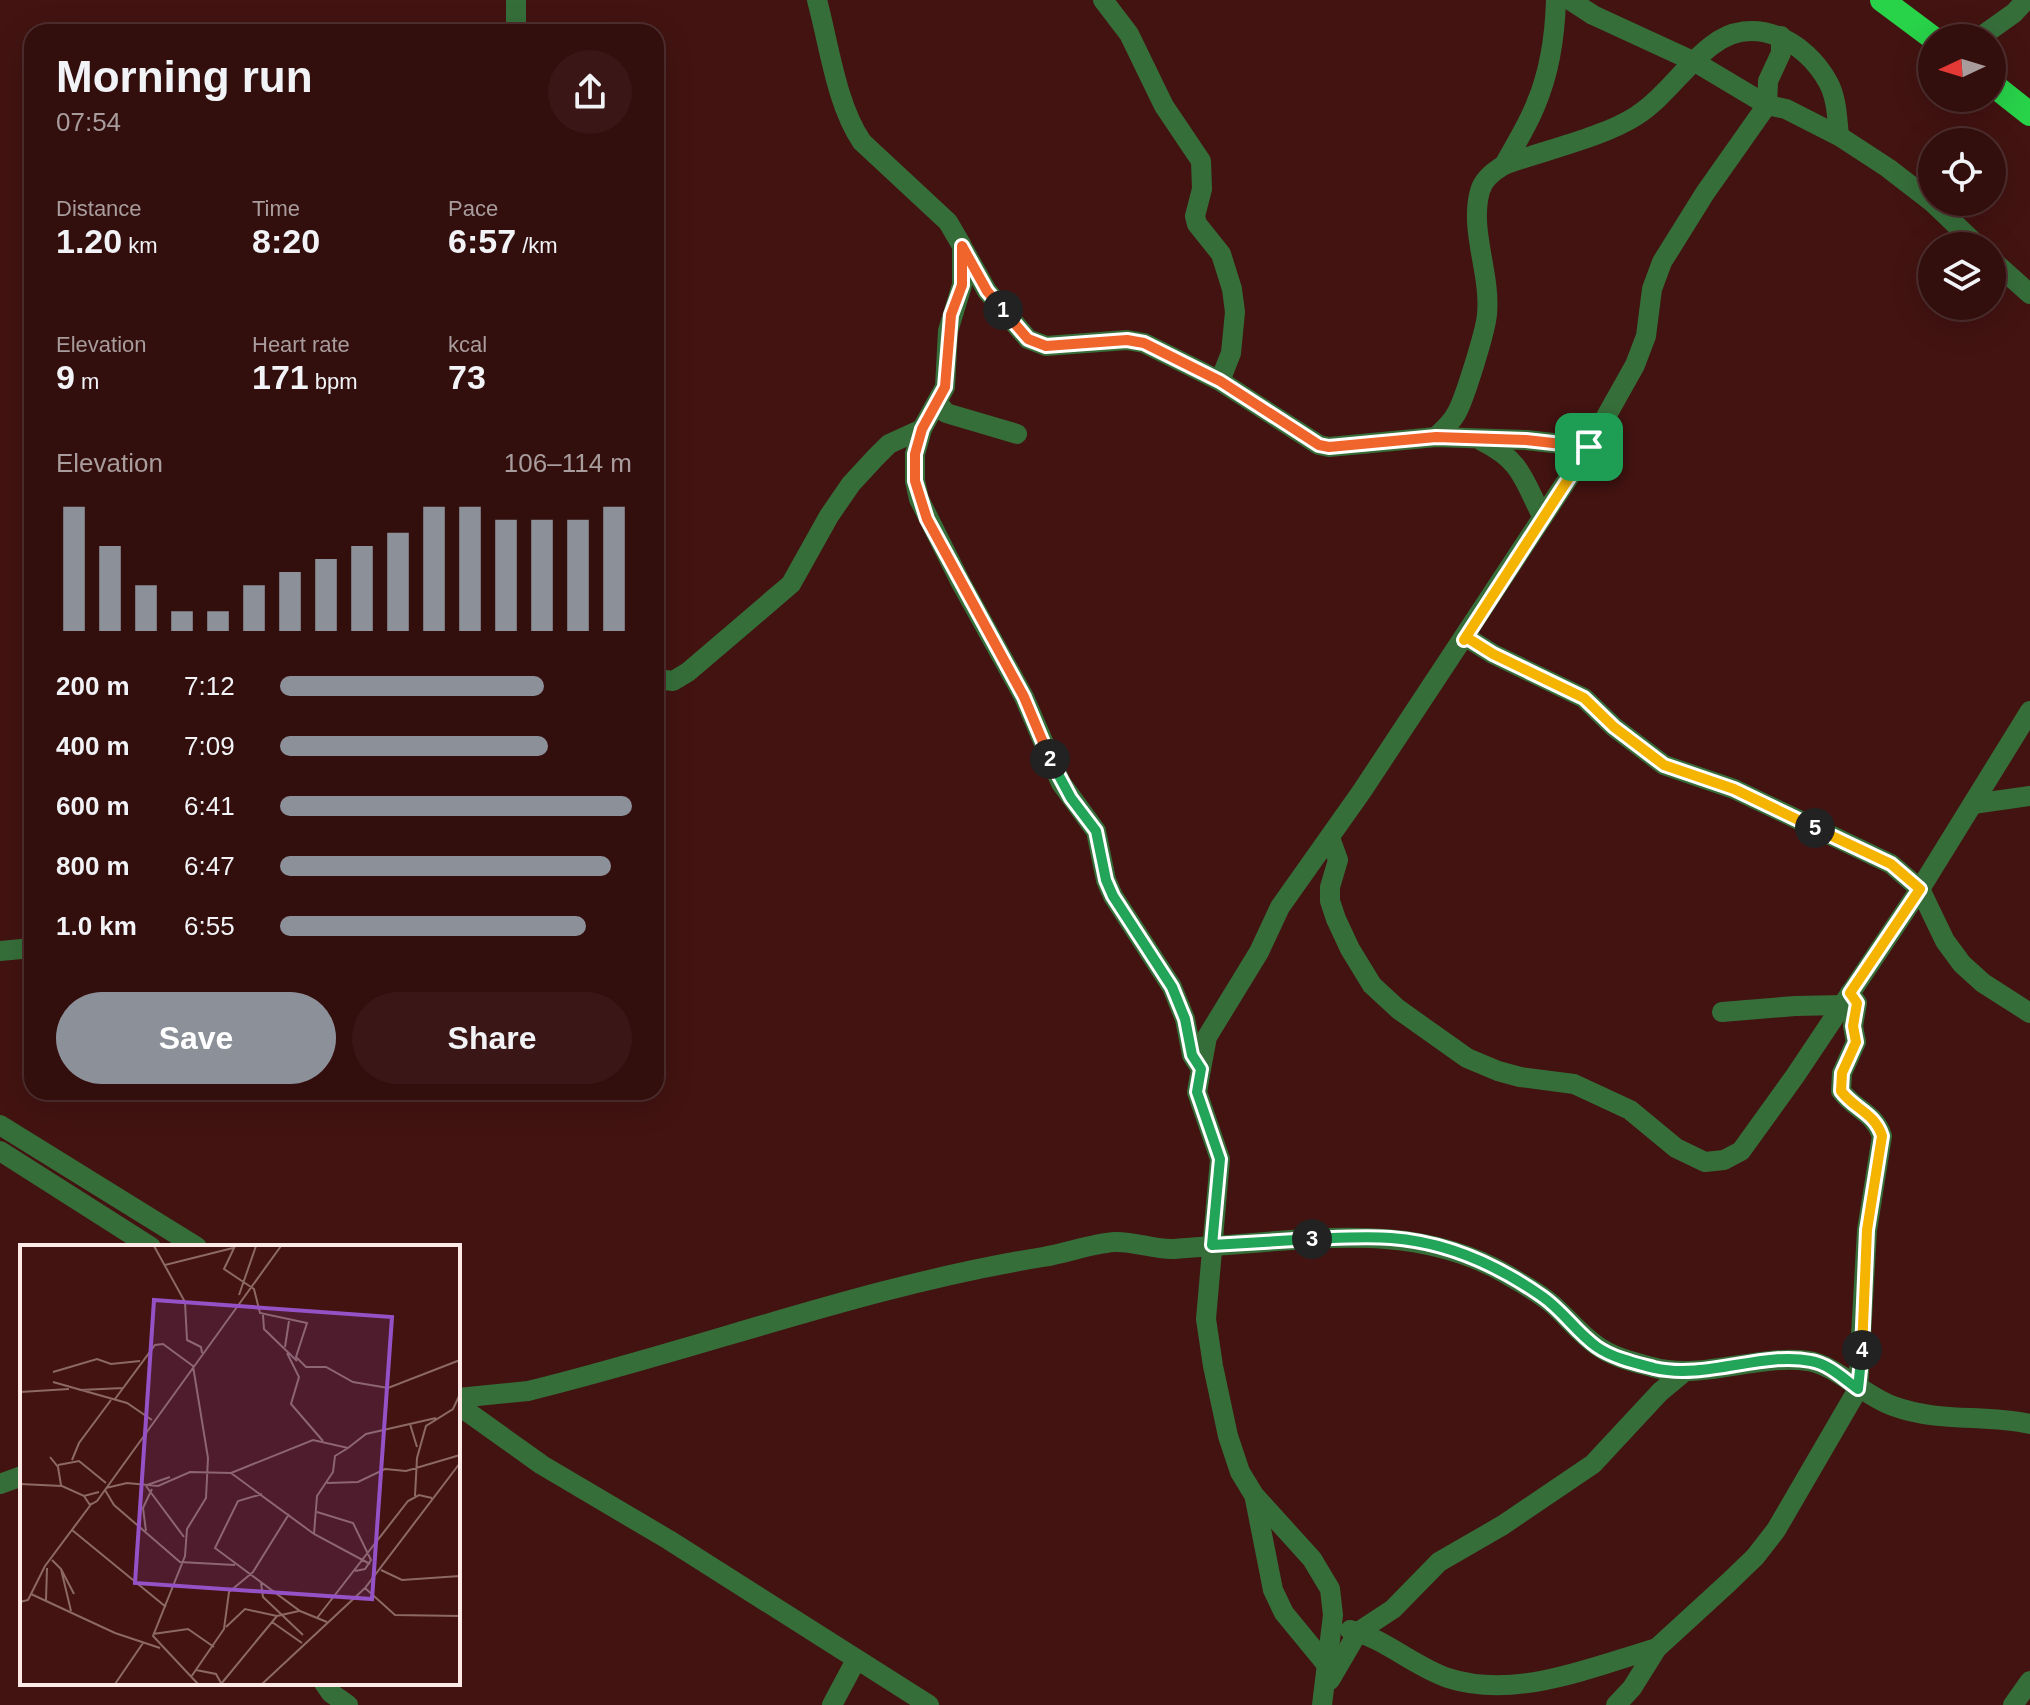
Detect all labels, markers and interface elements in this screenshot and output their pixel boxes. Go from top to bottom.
north arrow [1918,24,2006,112]
map controls [1918,24,2006,320]
button: share [548,50,632,134]
text: Morning run [56,52,313,101]
text: 07:54 [56,107,121,137]
button: locate [1918,128,2006,216]
text: Distance [56,196,142,221]
text: Time [252,196,300,221]
text: Pace [448,196,498,221]
text: 1.20 [56,222,122,260]
text: 8:20 [252,222,320,260]
text: 6:57 [448,222,516,260]
button: layers [1918,232,2006,320]
text: km [122,233,158,258]
text: /km [516,233,558,258]
pin: 1 [983,290,1023,330]
text: 1 [997,297,1009,322]
text: Elevation [56,332,147,357]
text: Heart rate [252,332,350,357]
text: kcal [448,332,487,357]
text: 9 [56,358,75,396]
text: 171 [252,358,309,396]
text: 73 [448,358,486,396]
text: m [75,369,99,394]
text: bpm [309,369,358,394]
pin [1555,413,1623,481]
icon: arrive [1567,425,1611,469]
text: Elevation [56,448,163,478]
text: 106–114 m [504,448,632,478]
text: 200 m [56,671,130,701]
text: 7:12 [184,671,235,701]
text: 400 m [56,731,130,761]
text: 7:09 [184,731,235,761]
pin: 2 [1030,739,1070,779]
text: 2 [1044,746,1056,771]
text: 600 m [56,791,130,821]
text: 6:41 [184,791,235,821]
pin: 5 [1795,808,1835,848]
text: 5 [1809,815,1821,840]
text: 800 m [56,851,130,881]
text: 6:47 [184,851,235,881]
text: 1.0 km [56,911,137,941]
text: 6:55 [184,911,235,941]
button: Save [56,992,336,1084]
button: Share [352,992,632,1084]
pin: 3 [1292,1219,1332,1259]
text: 3 [1306,1226,1318,1251]
inset map [20,1245,460,1685]
pin: 4 [1842,1330,1882,1370]
text: 4 [1856,1337,1868,1362]

